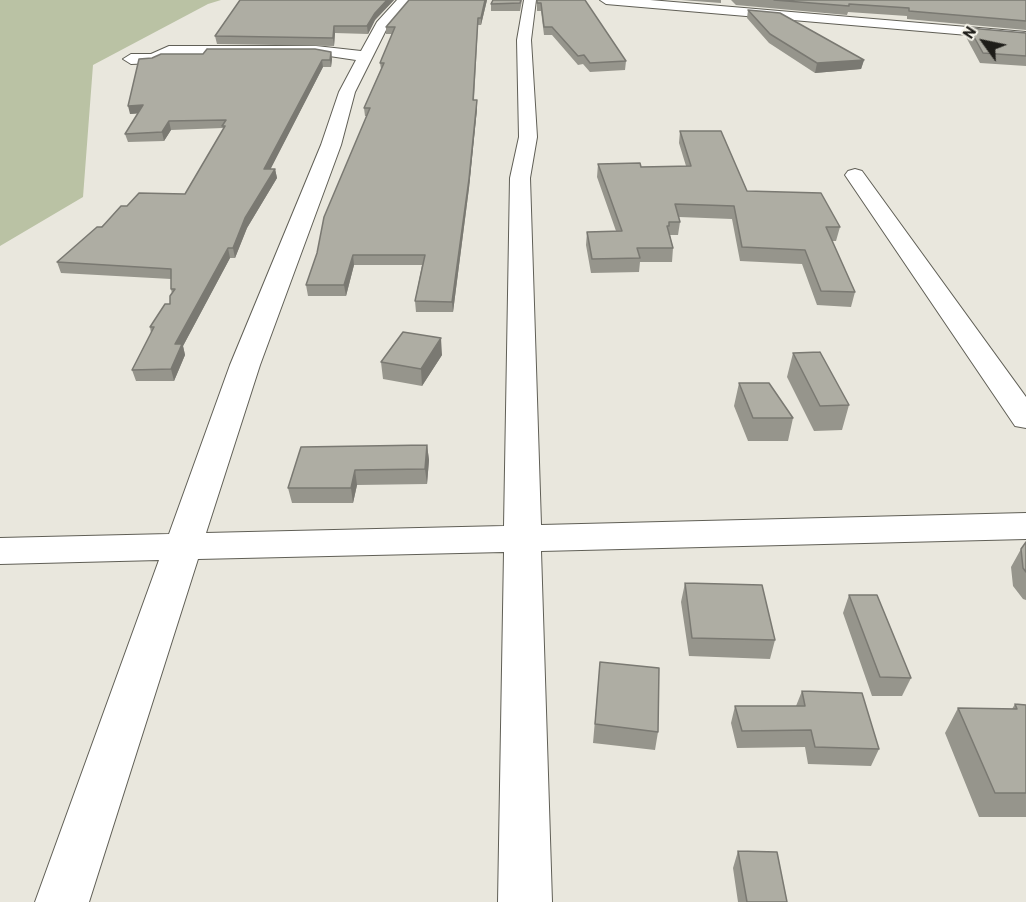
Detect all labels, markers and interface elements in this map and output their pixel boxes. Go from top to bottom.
north arrow [954,12,1014,72]
text: N [958,22,979,42]

